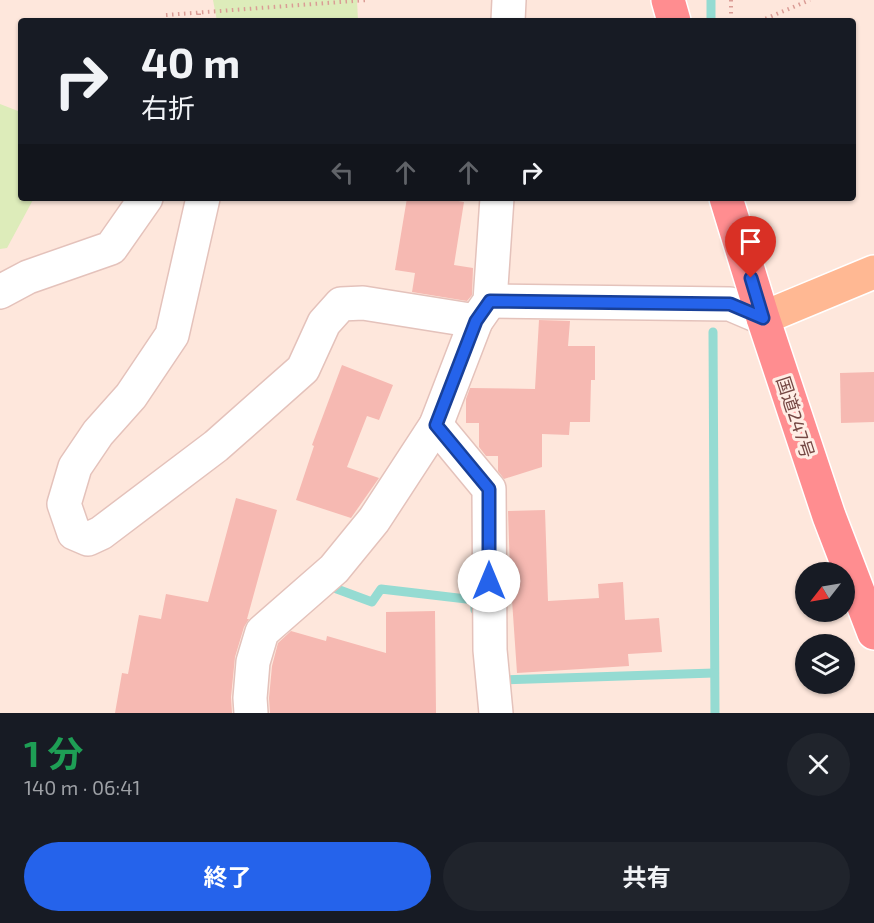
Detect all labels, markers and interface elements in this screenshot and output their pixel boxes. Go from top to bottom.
text: 40 m [141,36,240,86]
icon: right [42,42,120,120]
text: 右折 [141,91,195,123]
icon: left [326,156,359,189]
icon: ahead [389,156,422,189]
icon: ahead [452,156,485,189]
icon: right [515,156,548,189]
pin [725,216,776,278]
icon: arrive [734,225,767,258]
street label: 国道247号 [772,373,820,461]
position arrow [457,549,521,613]
north arrow [795,562,855,622]
map controls [795,562,855,694]
button: layers [795,634,855,694]
text: 1 分 [24,731,83,774]
button: close [787,733,850,796]
text: 140 m · 06:41 [24,775,140,799]
button: 終了 [24,842,431,911]
button: 共有 [443,842,850,911]

